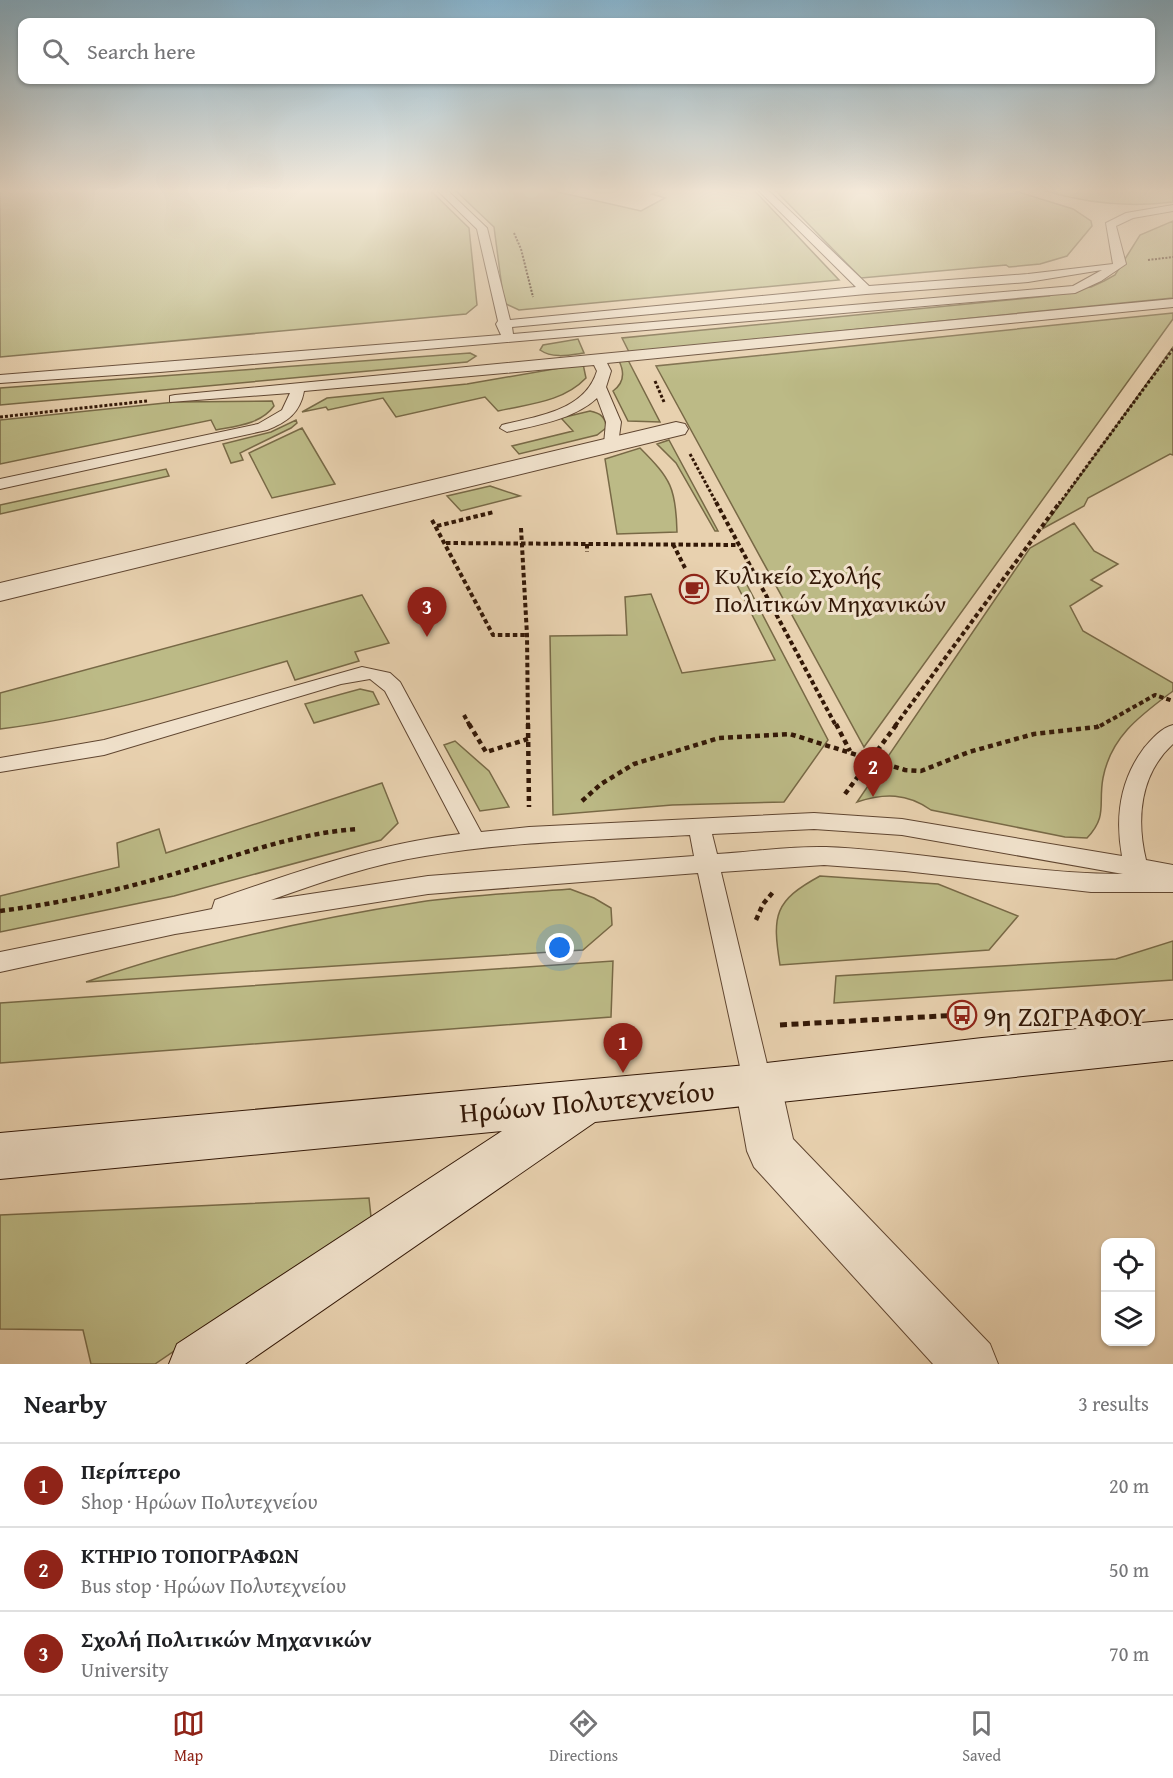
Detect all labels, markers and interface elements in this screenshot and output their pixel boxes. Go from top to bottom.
search box [18,18,1155,84]
icon: search [39,35,72,68]
text: Search here [87,35,196,67]
place label: Κυλικείο Σχολής Πολιτικών Μηχανικών [715,558,946,621]
cafe icon: Κυλικείο Σχολής Πολιτικών Μηχανικών [678,573,710,605]
pin: 3 [408,588,446,637]
pin: 2 [854,748,892,797]
your location [545,933,574,962]
place label: 9η ΖΩΓΡΑΦΟΥ [983,995,1146,1036]
bus stop icon: 9η ΖΩΓΡΑΦΟΥ [946,999,978,1031]
pin: 1 [604,1024,642,1073]
street label: Ηρώων Πολυτεχνείου [458,1069,716,1133]
map controls [1101,1238,1155,1346]
button: locate [1101,1238,1155,1292]
button: layers [1101,1292,1155,1346]
text: Nearby [24,1384,107,1423]
text: 3 results [1078,1389,1149,1418]
text: Περίπτερο [81,1455,181,1487]
text: 1 [38,1471,49,1500]
text: 20 m [1109,1471,1149,1500]
text: Shop · Ηρώων Πολυτεχνείου [81,1487,318,1516]
text: ΚΤΗΡΙΟ ΤΟΠΟΓΡΑΦΩΝ [81,1539,299,1571]
text: 2 [38,1555,49,1584]
text: 50 m [1109,1555,1149,1584]
text: Bus stop · Ηρώων Πολυτεχνείου [81,1571,346,1600]
text: Σχολή Πολιτικών Μηχανικών [81,1623,372,1655]
text: 3 [38,1639,49,1668]
text: 70 m [1109,1639,1149,1668]
text: University [81,1655,169,1684]
tab: Map [172,1707,205,1767]
tab: Directions [549,1707,618,1767]
tab: Saved [962,1707,1001,1767]

